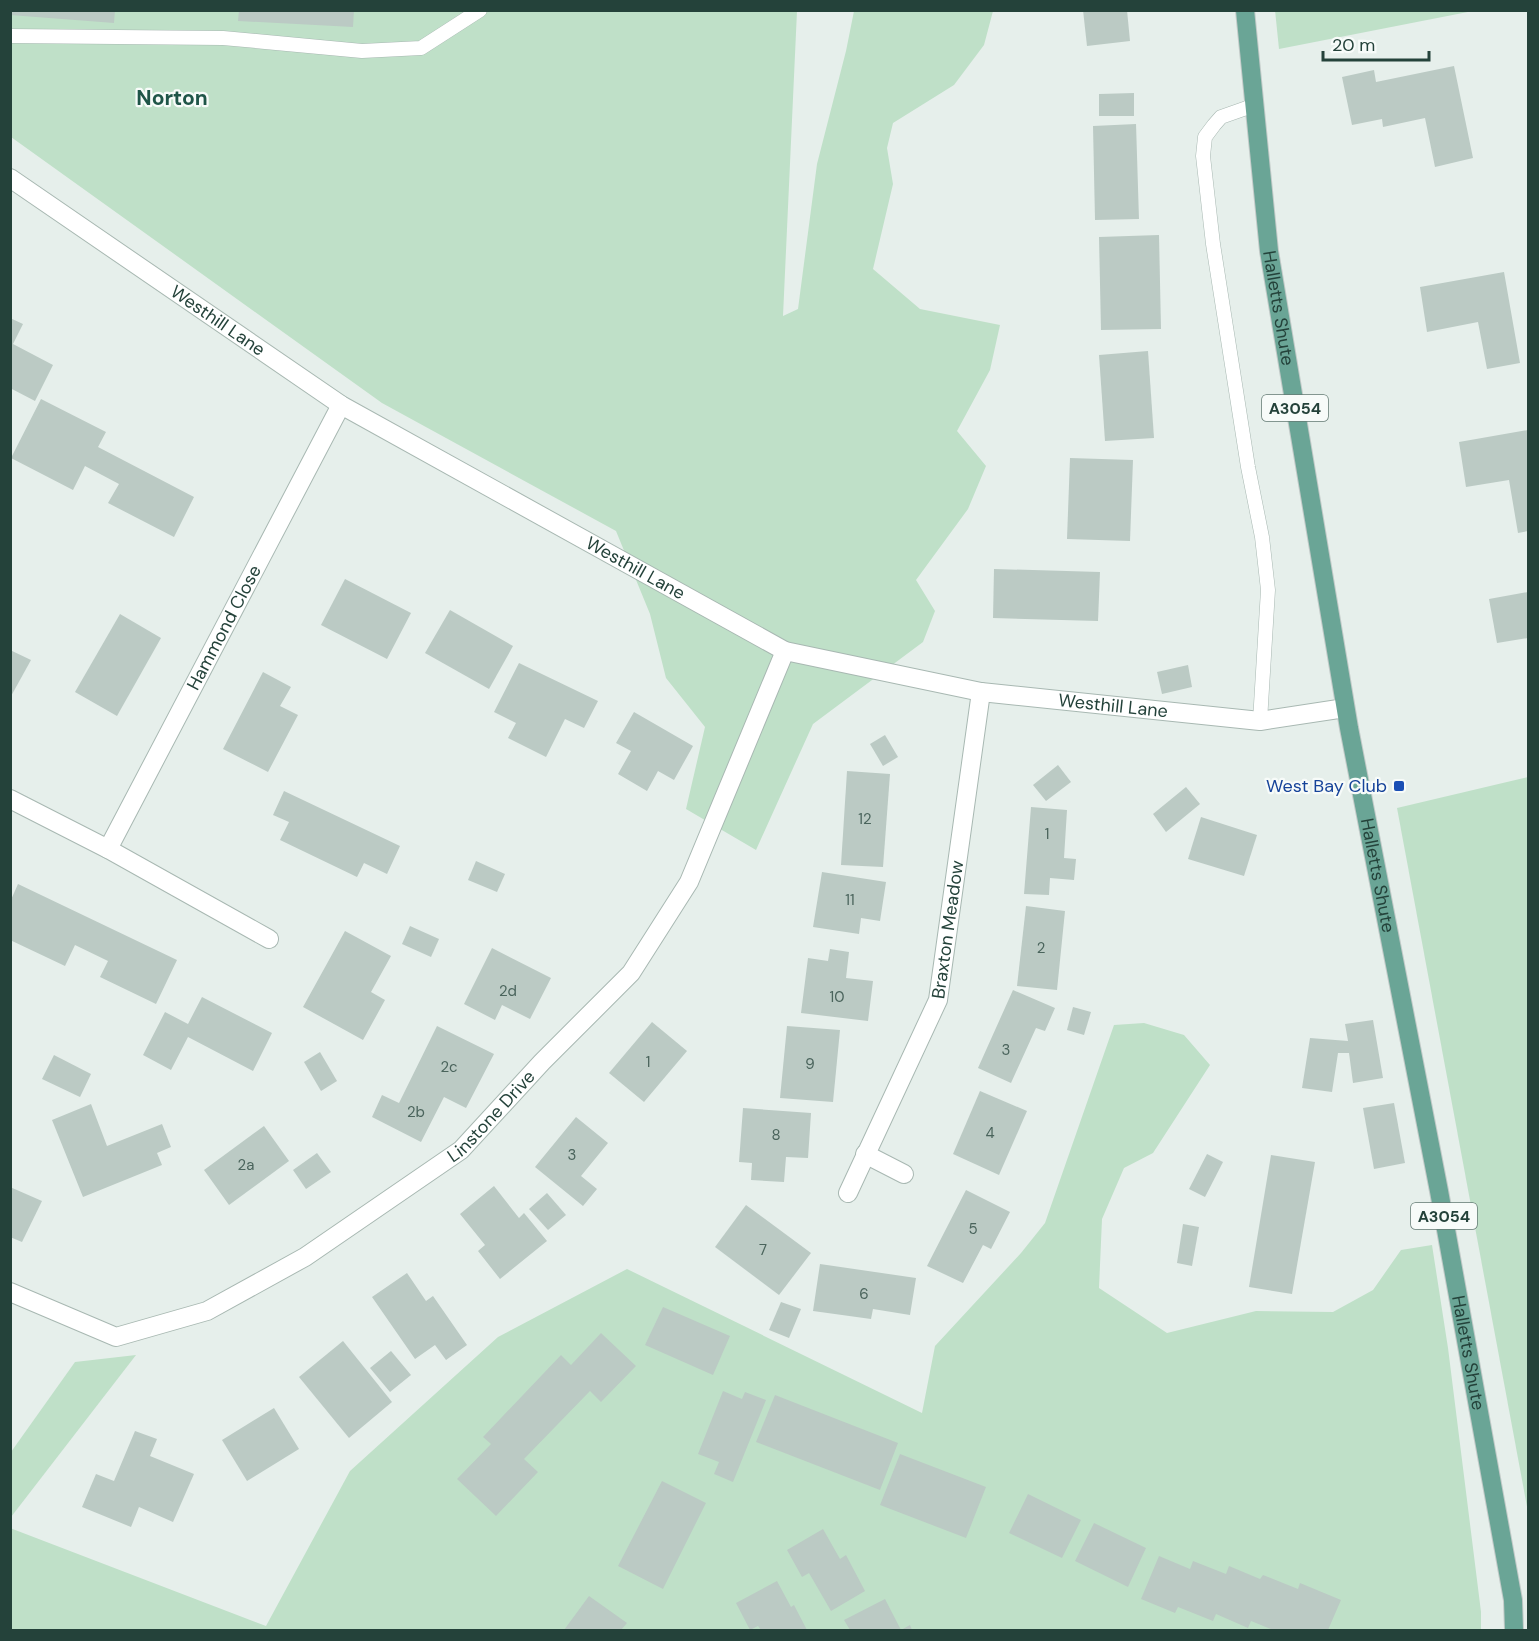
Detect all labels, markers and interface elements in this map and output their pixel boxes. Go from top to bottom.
scale bar [1323,24,1430,62]
text: 20 m [1332,33,1375,57]
district label: Norton [136,84,208,112]
street label: Halletts Shute [1257,249,1300,367]
street label: Westhill Lane [166,280,270,361]
road number: A3054 [1262,395,1328,421]
street label: Westhill Lane [582,531,689,605]
street label: Hammond Close [181,561,267,694]
street label: Westhill Lane [1057,688,1169,723]
place label: West Bay Club [1266,774,1387,798]
marker: West Bay Club [1392,779,1406,793]
house number: 12 [858,809,872,829]
street label: Halletts Shute [1355,816,1401,935]
house number: 1 [1045,824,1049,844]
street label: Braxton Meadow [926,859,969,1000]
house number: 11 [845,890,855,910]
house number: 2 [1037,938,1045,958]
house number: 2d [499,981,517,1001]
house number: 10 [830,987,844,1007]
house number: 3 [1002,1040,1010,1060]
house number: 1 [646,1052,650,1072]
house number: 9 [805,1054,815,1074]
house number: 2c [441,1057,457,1077]
street label: Linstone Drive [443,1065,540,1168]
house number: 2b [407,1102,425,1122]
house number: 4 [985,1123,995,1143]
house number: 8 [771,1125,781,1145]
house number: 3 [568,1145,576,1165]
house number: 2a [238,1155,254,1175]
road number: A3054 [1411,1203,1477,1229]
house number: 5 [968,1219,978,1239]
house number: 7 [759,1240,767,1260]
house number: 6 [859,1284,869,1304]
street label: Halletts Shute [1446,1294,1490,1412]

